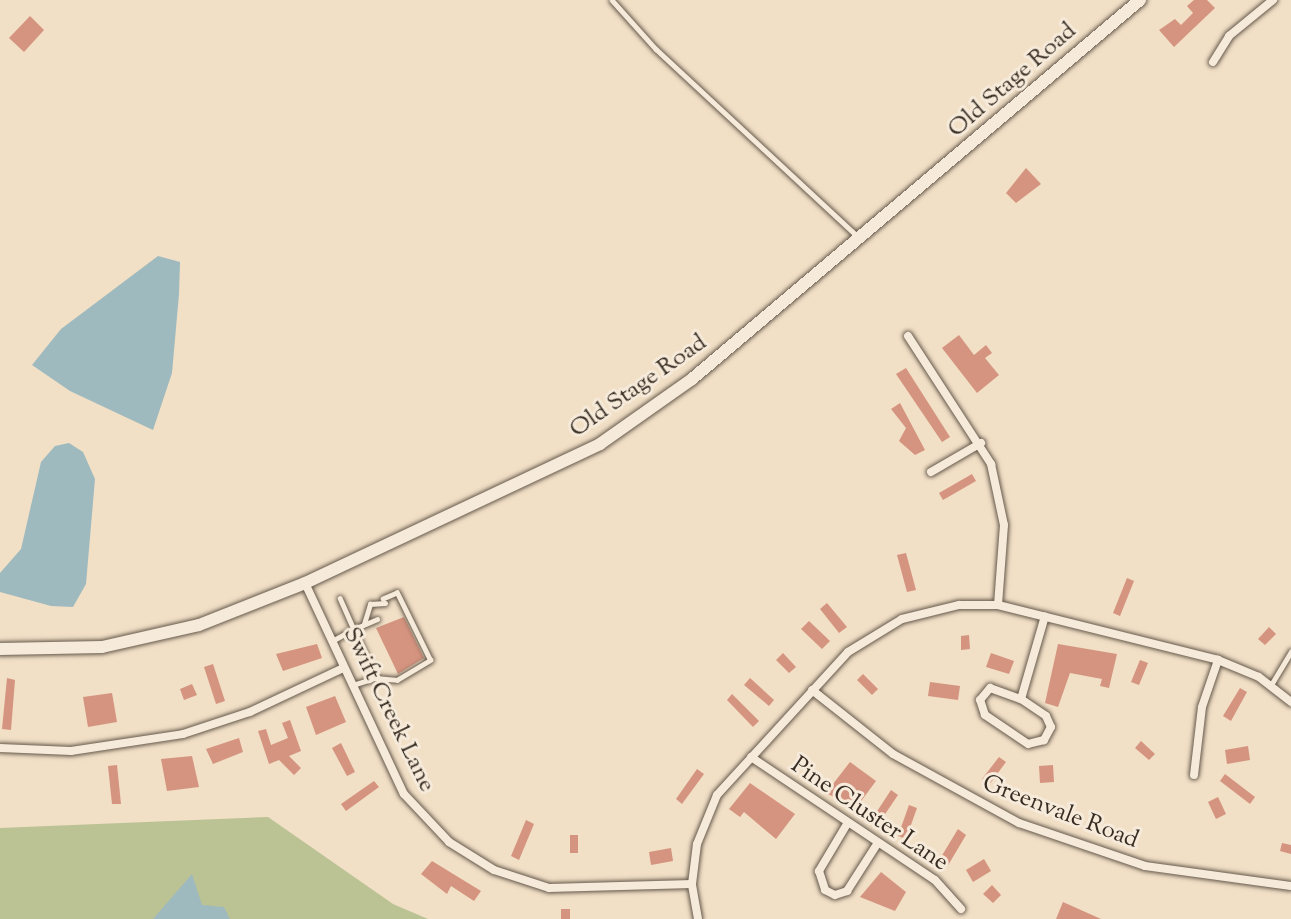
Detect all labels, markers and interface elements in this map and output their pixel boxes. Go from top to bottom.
street label: Old Stage Road [943,17,1083,145]
street label: Old Stage Road [565,329,713,445]
street label: Swift Creek Lane [336,623,440,797]
street label: Pine Cluster Lane [785,752,953,878]
street label: Greenvale Road [978,770,1142,856]

